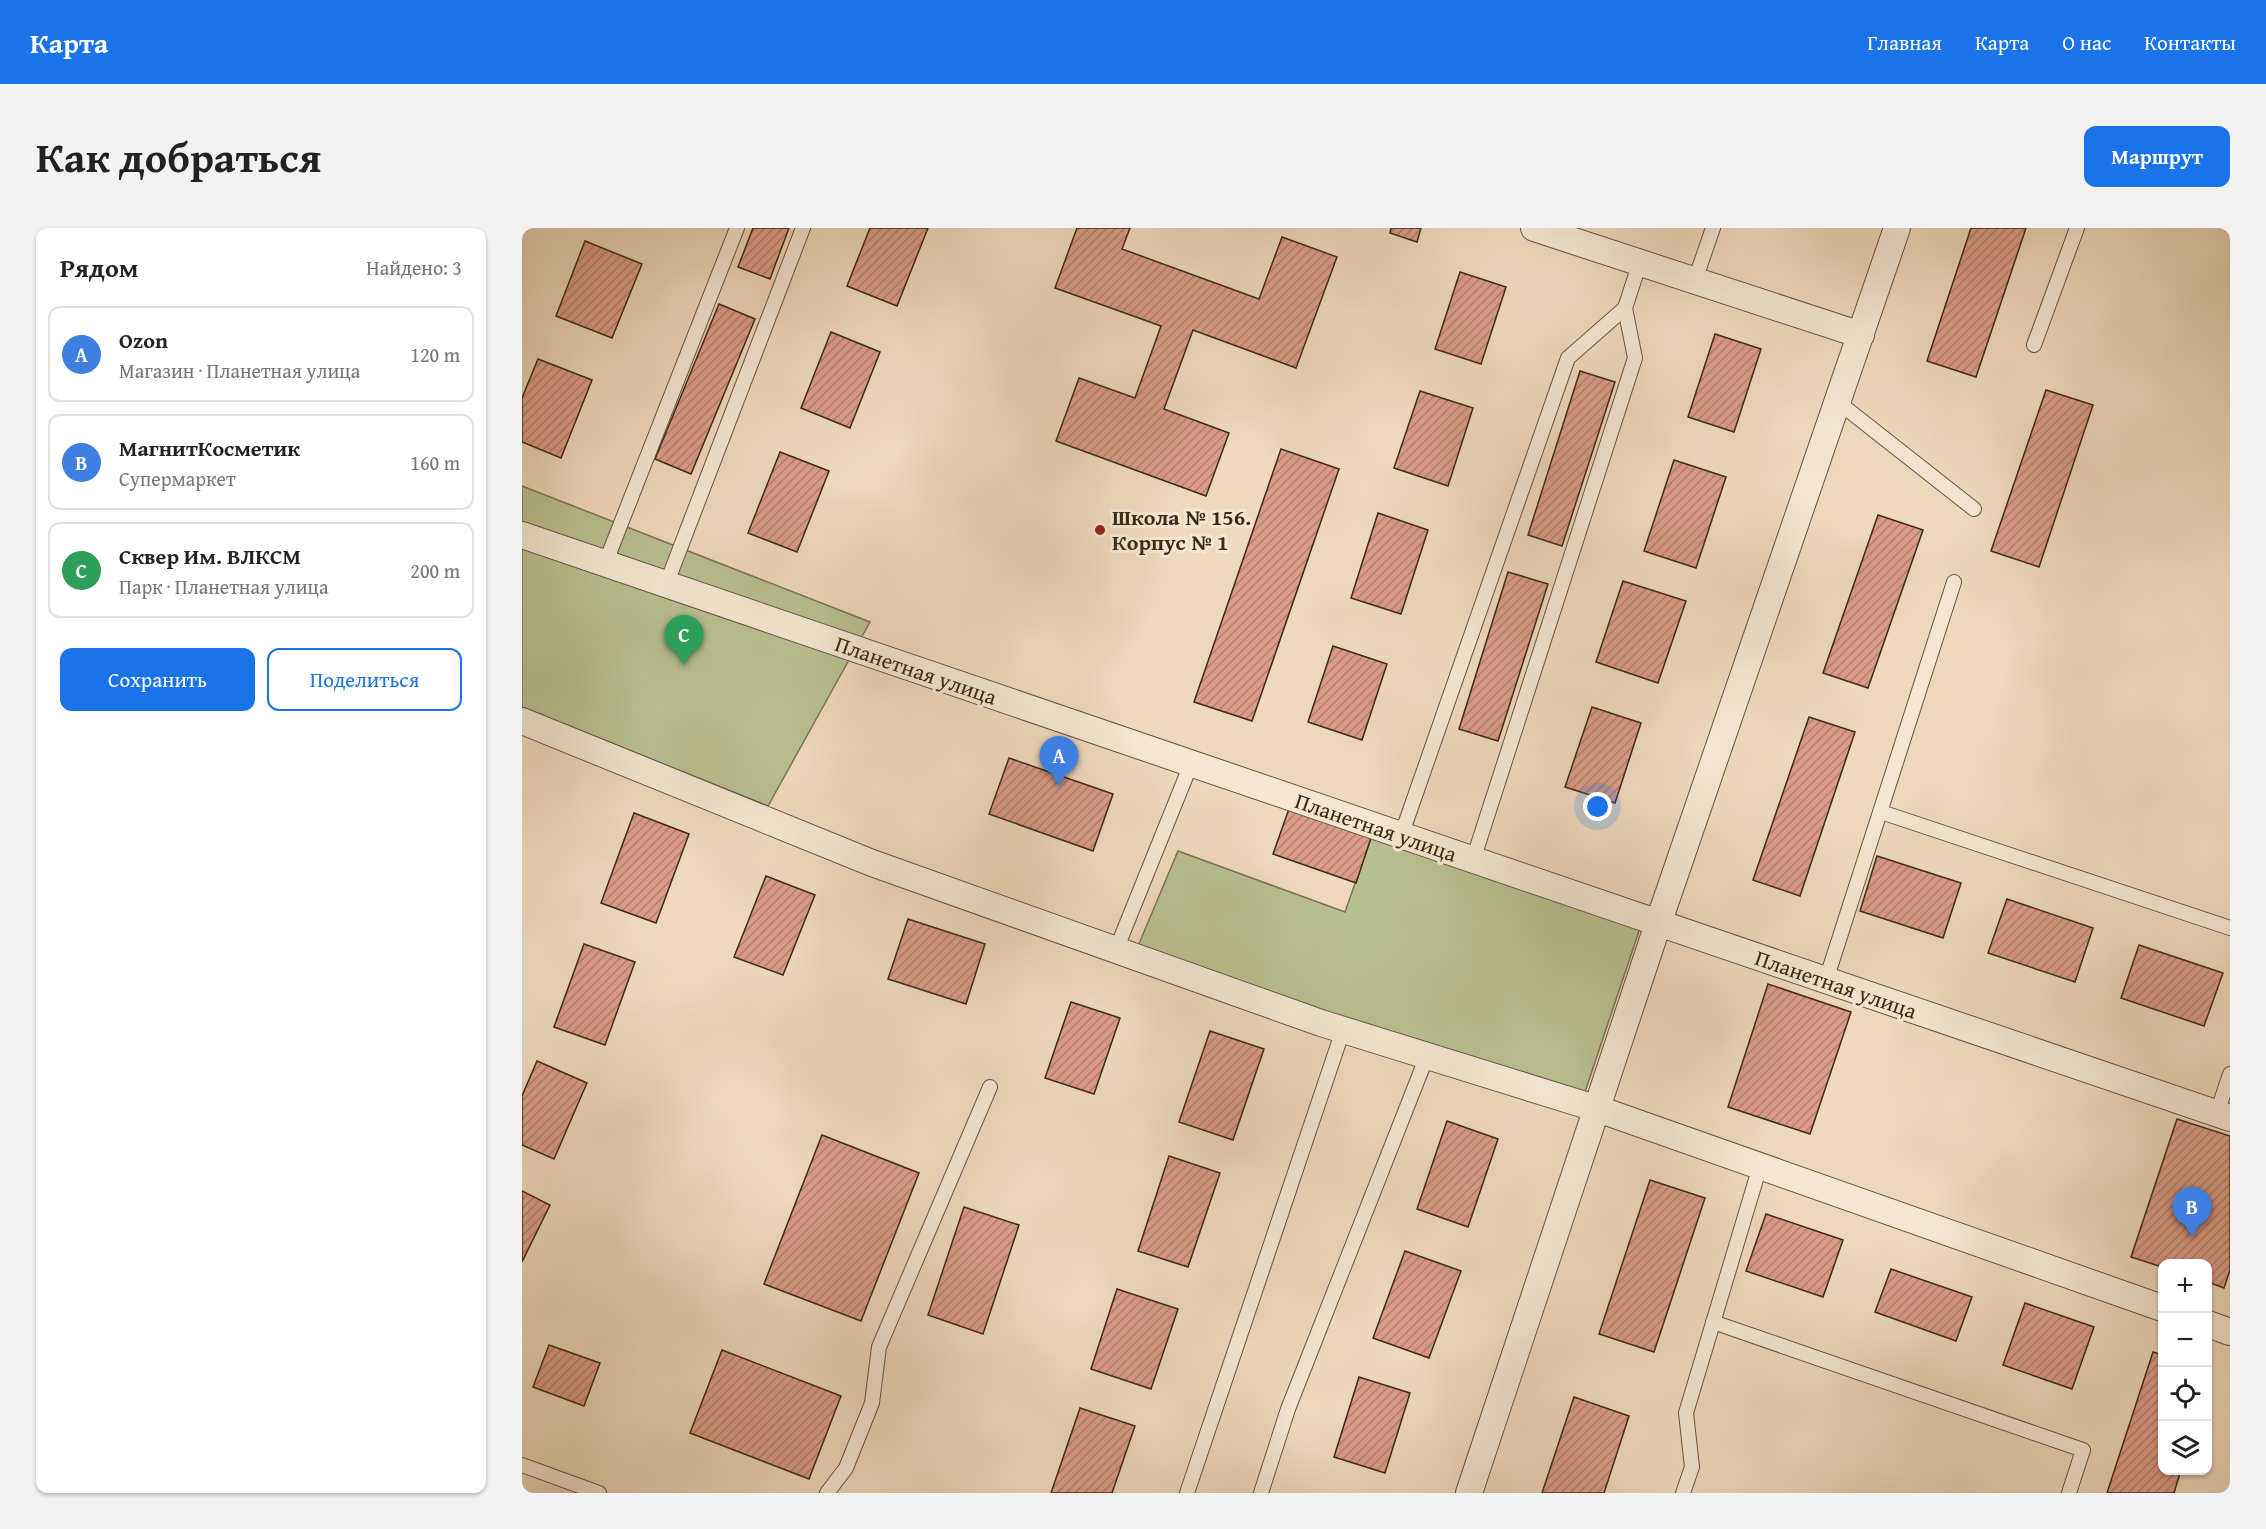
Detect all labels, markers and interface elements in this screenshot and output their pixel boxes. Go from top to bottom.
text: Карта [30,22,108,63]
text: Главная [1867,27,1942,58]
text: Карта [1975,27,2029,58]
text: О нас [2062,27,2111,58]
text: Контакты [2144,27,2236,58]
text: Как добраться [36,126,321,187]
button: Маршрут [2084,126,2230,187]
text: Рядом [60,248,138,287]
text: Найдено: 3 [366,253,462,282]
text: Ozon [119,324,168,356]
text: A [75,340,88,369]
text: 120 m [410,340,460,369]
text: Магазин · Планетная улица [119,356,360,385]
text: МагнитКосметик [119,432,300,464]
text: B [75,448,88,477]
text: 160 m [410,448,460,477]
text: Супермаркет [119,464,236,493]
place label: Школа № 156. Корпус № 1 [1112,501,1251,558]
marker: Школа № 156. Корпус № 1 [1093,523,1107,537]
text: Сквер Им. ВЛКСМ [119,540,301,572]
text: C [76,556,87,585]
text: 200 m [410,556,460,585]
text: Парк · Планетная улица [119,572,329,601]
pin: C [664,616,704,665]
street label: Планетная улица [831,627,1002,713]
button: Сохранить [60,648,255,711]
button: Поделиться [267,648,462,711]
pin: A [1040,736,1078,786]
street label: Планетная улица [1291,784,1462,870]
your location [1583,792,1612,821]
street label: Планетная улица [1751,941,1922,1027]
pin: B [2172,1188,2212,1237]
map controls [2158,1259,2212,1475]
button: + [2158,1259,2212,1313]
button: − [2158,1313,2212,1367]
button: locate [2158,1367,2212,1421]
button: layers [2158,1421,2212,1475]

